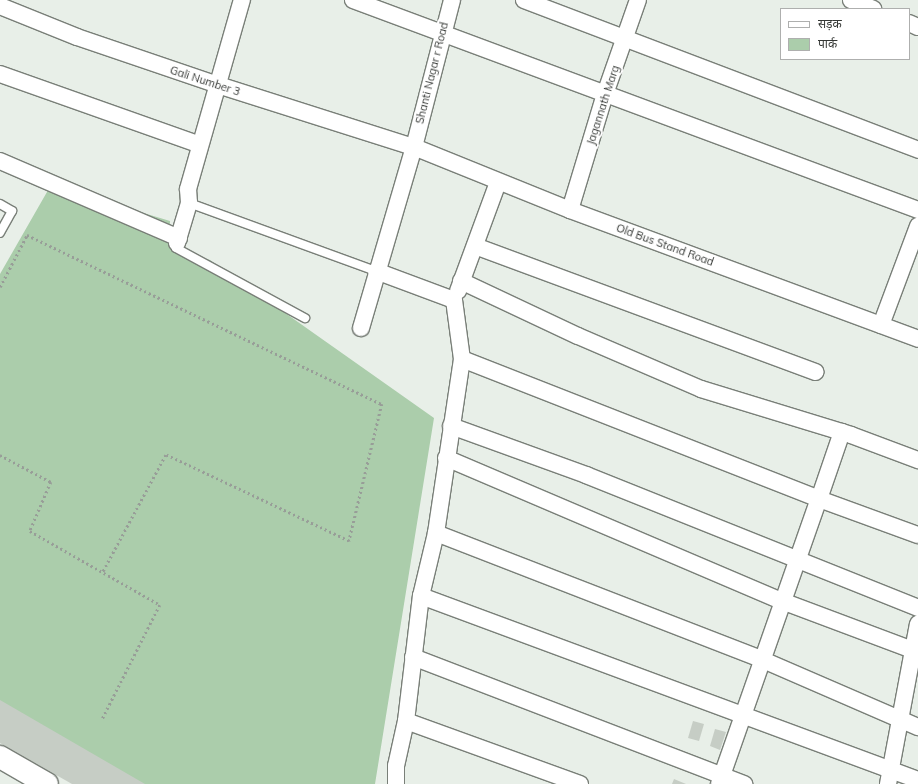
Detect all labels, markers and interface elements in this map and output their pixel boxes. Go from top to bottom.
legend [780,8,910,60]
text: सड़क [818,16,842,31]
street label: Shanti Nagar r Road [413,21,451,125]
text: पार्क [818,36,837,51]
street label: Gali Number 3 [168,63,242,99]
street label: Jagannath Marg [584,64,622,146]
street label: Old Bus Stand Road [614,221,716,269]

